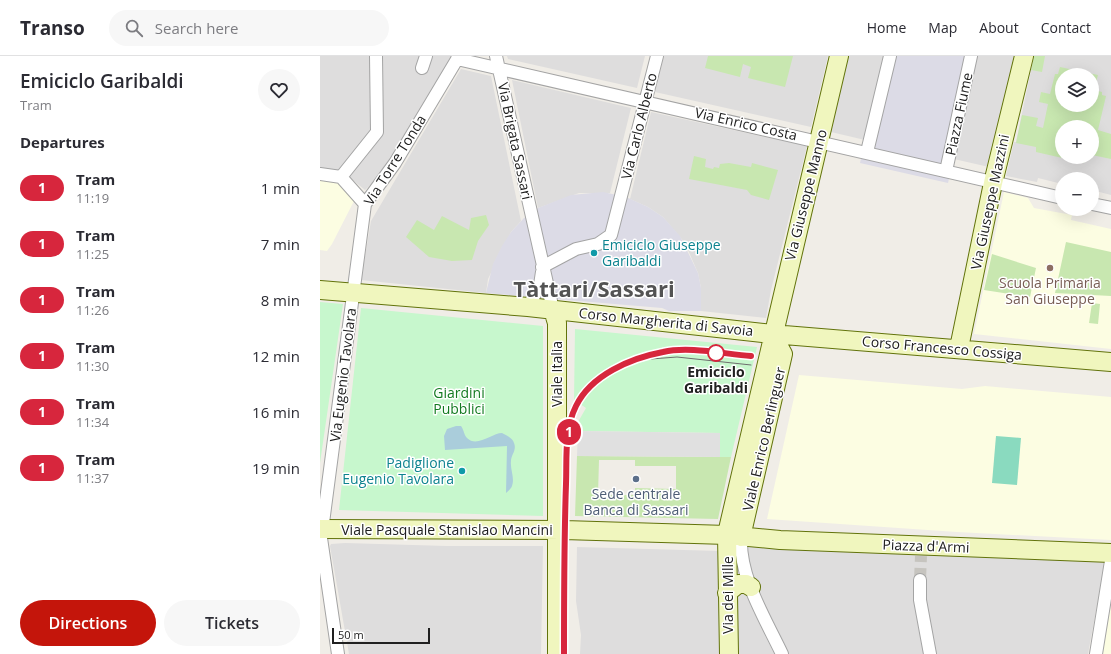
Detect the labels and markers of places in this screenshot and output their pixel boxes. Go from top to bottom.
place label: Emiciclo Giuseppe Garibaldi [602,235,721,270]
marker: Emiciclo Giuseppe Garibaldi [589,248,599,258]
marker: Scuola Primaria San Giuseppe [1045,263,1055,273]
place label: Scuola Primaria San Giuseppe [999,273,1101,308]
marker: Emiciclo Garibaldi [707,344,725,362]
place label: Emiciclo Garibaldi [684,362,748,397]
place label: Padiglione Eugenio Tavolara [342,453,454,488]
marker: Padiglione Eugenio Tavolara [457,466,467,476]
marker: Sede centrale Banca di Sassari [631,474,641,484]
place label: Sede centrale Banca di Sassari [583,484,689,519]

